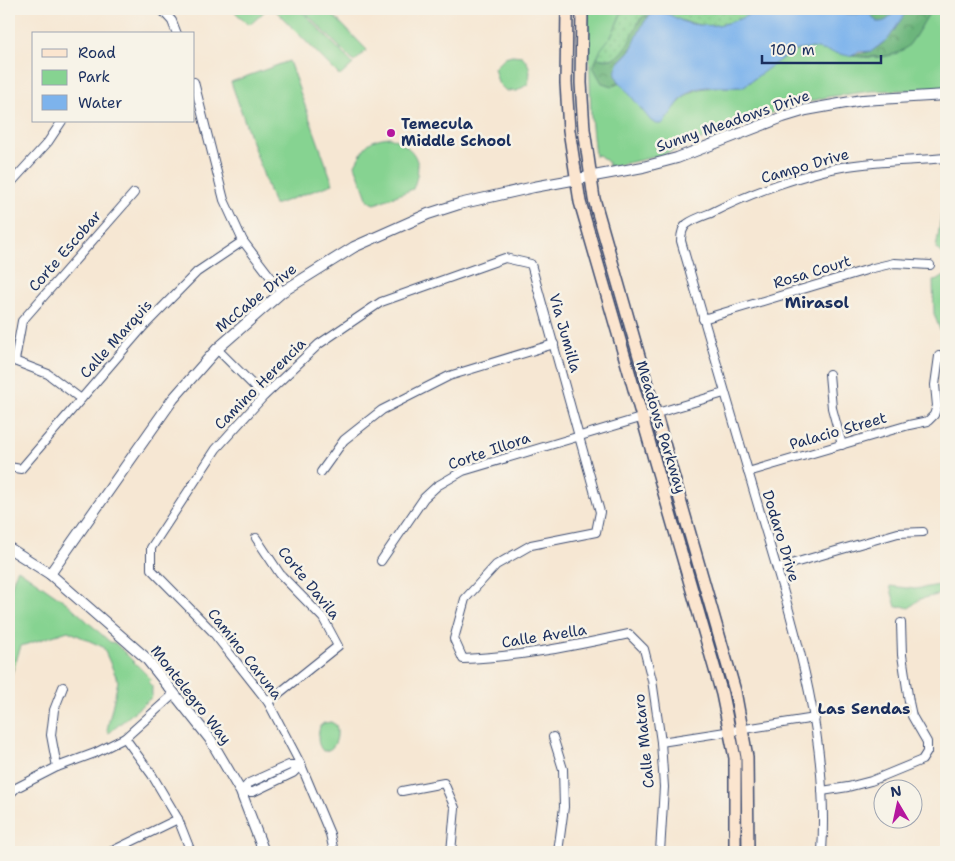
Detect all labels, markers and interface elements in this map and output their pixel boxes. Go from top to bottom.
legend [32,32,195,122]
scale bar [762,32,881,64]
text: 100 m [770,40,815,60]
text: Road [78,43,116,63]
text: Park [78,67,110,87]
street label: Sunny Meadows Drive [654,85,812,157]
text: Water [78,93,122,113]
place label: Temecula Middle School [401,114,511,151]
marker: Temecula Middle School [385,127,397,139]
street label: Campo Drive [759,144,851,188]
street label: Corte Escobar [24,206,106,296]
street label: Rosa Court [771,251,853,293]
street label: McCabe Drive [211,259,301,337]
street label: Via Jumilla [544,291,586,375]
district label: Mirasol [785,292,850,313]
street label: Calle Marquis [75,295,157,383]
street label: Camino Herencia [210,333,311,434]
street label: Meadows Parkway [631,358,691,496]
street label: Palacio Street [787,408,889,454]
street label: Corte Illora [445,427,533,474]
street label: Dodaro Drive [758,488,804,584]
street label: Corte Davila [273,542,345,624]
street label: Camino Caruna [203,604,287,704]
street label: Calle Avella [500,619,589,653]
street label: Montelegro Way [146,641,236,749]
street label: Calle Mataro [629,693,659,789]
district label: Las Sendas [817,698,911,719]
north arrow [872,778,922,828]
text: N [889,781,903,801]

